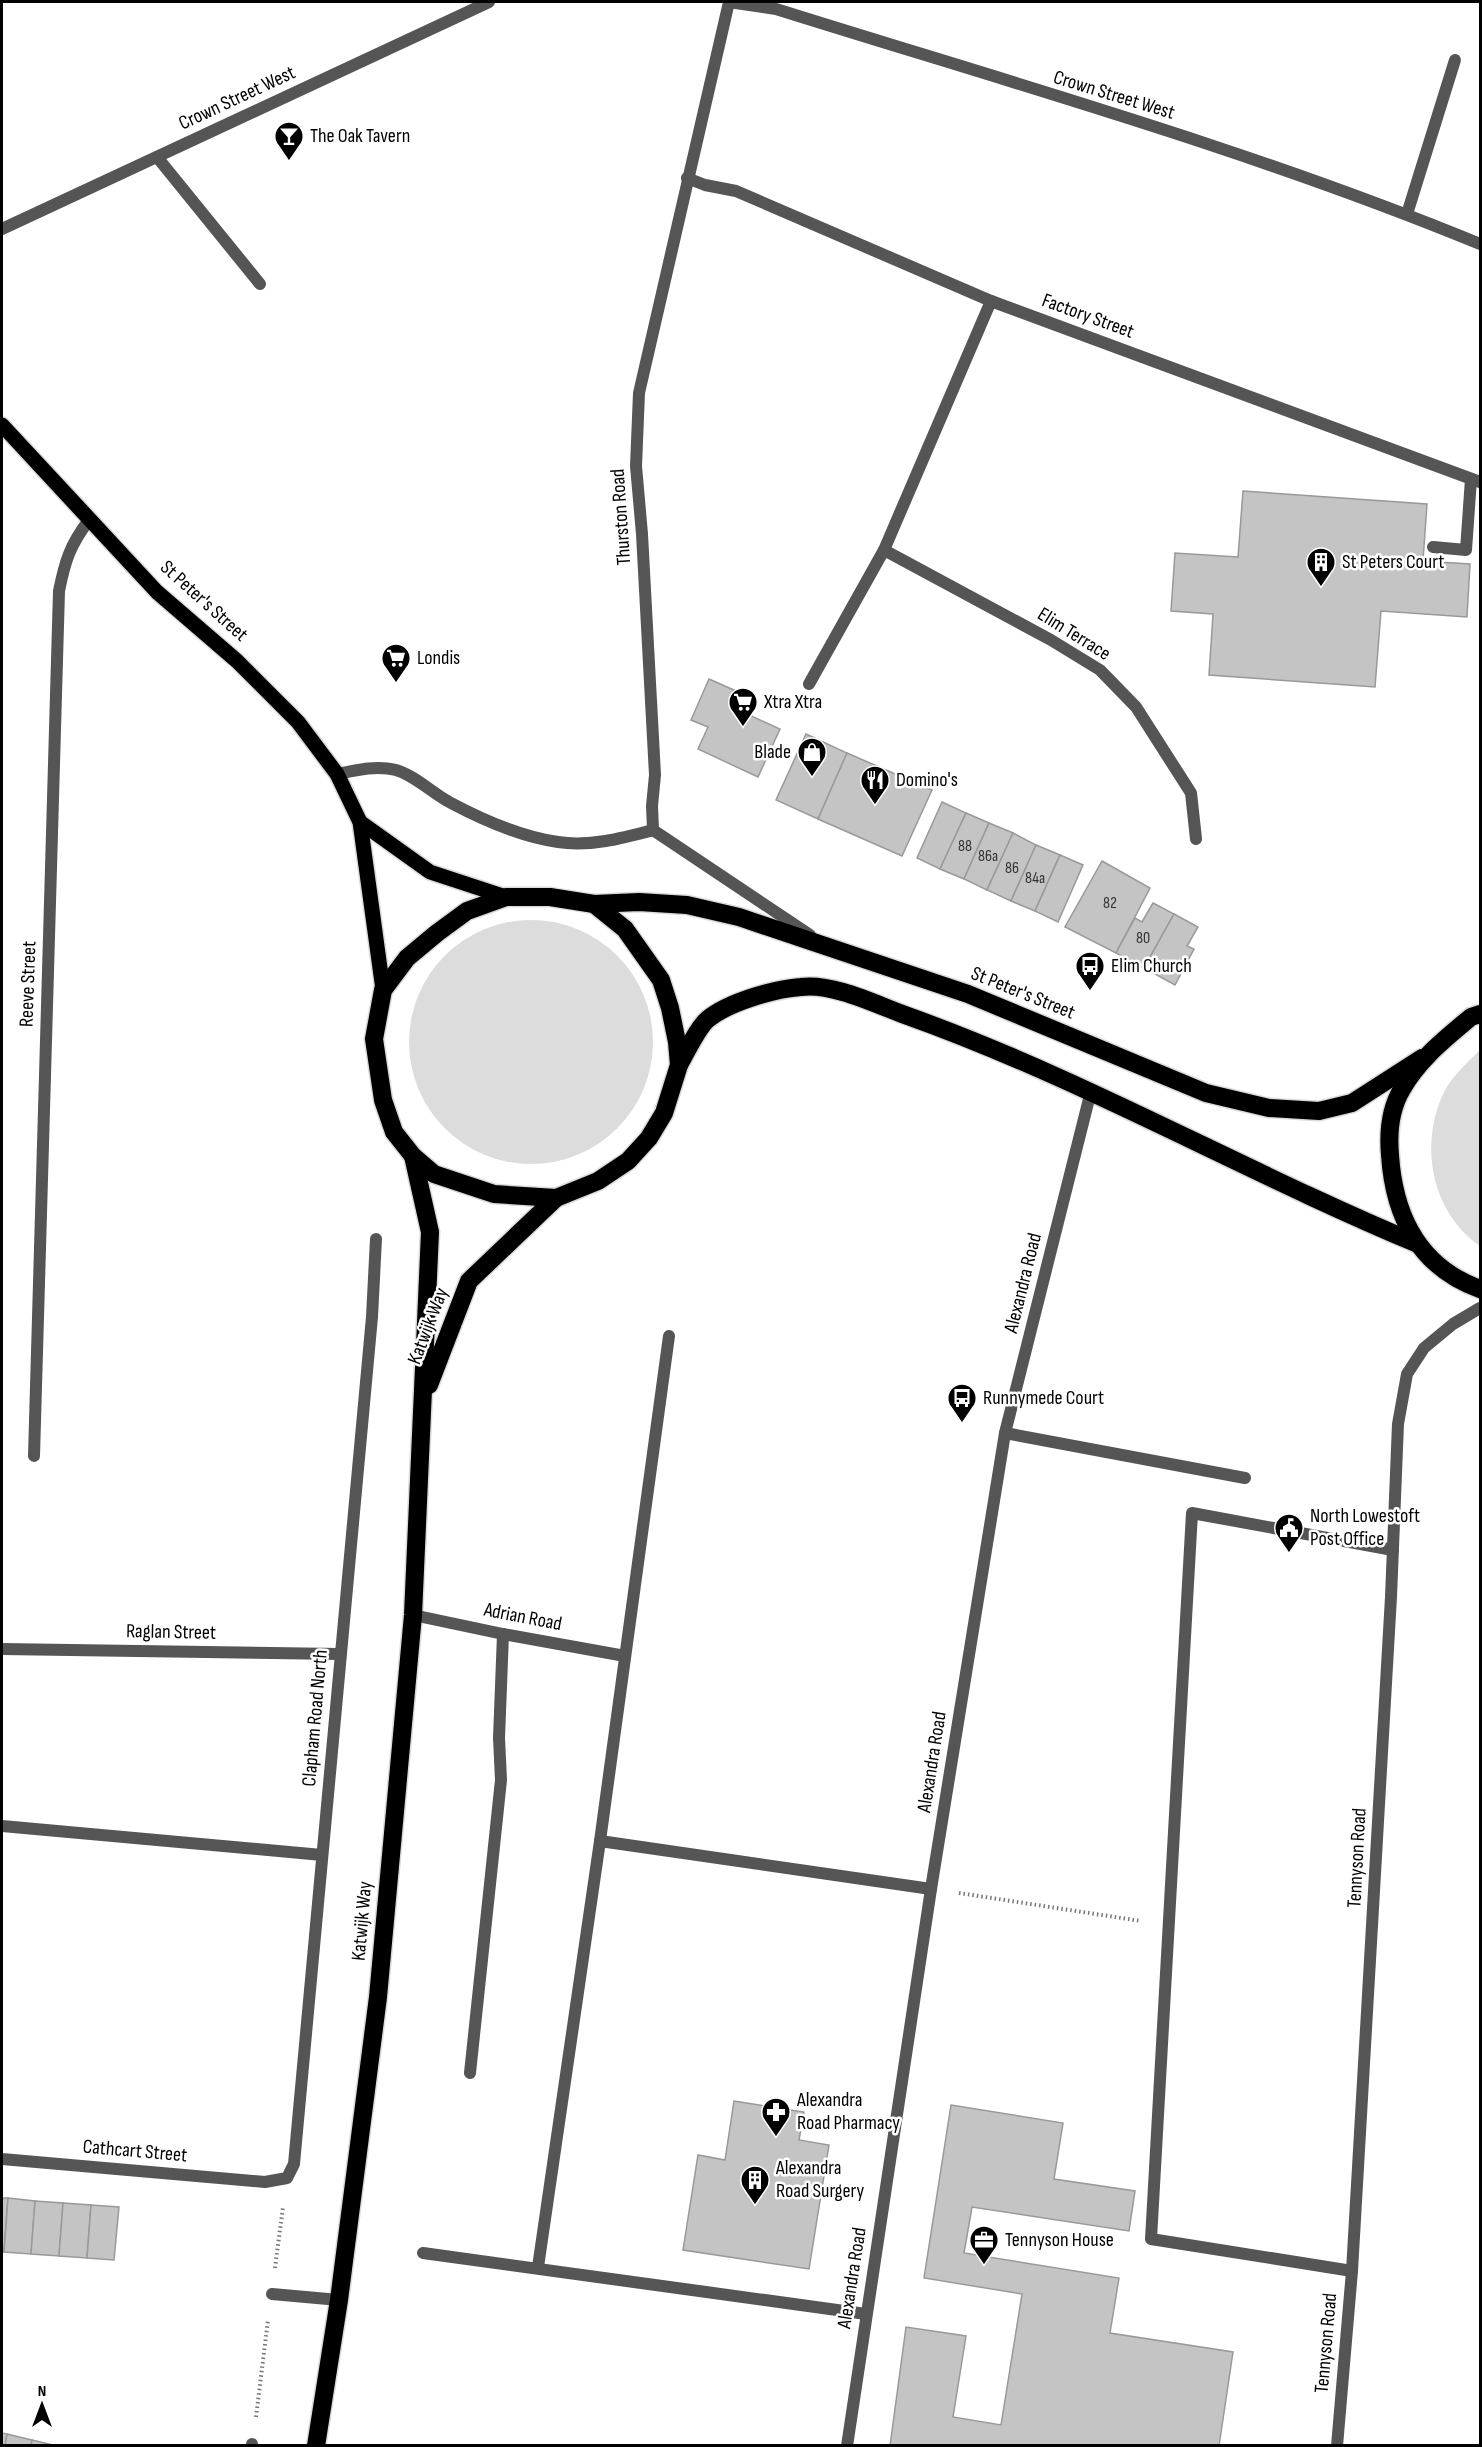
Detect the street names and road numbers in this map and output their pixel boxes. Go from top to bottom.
street label: Crown Street West [175,61,299,135]
street label: Crown Street West [1050,65,1178,125]
street label: Factory Street [1039,288,1137,344]
street label: Thurston Road [606,468,636,566]
street label: St Peter's Street [155,555,253,647]
street label: Elim Terrace [1033,602,1115,666]
street label: Reeve Street [15,941,41,1027]
street label: St Peter's Street [968,961,1078,1025]
street label: Alexandra Road [999,1231,1047,1336]
street label: Katwijk Way [402,1284,454,1368]
street label: Adrian Road [481,1598,564,1636]
street label: Raglan Street [126,1619,216,1645]
street label: Clapham Road North [297,1649,333,1787]
street label: Alexandra Road [912,1710,952,1815]
street label: Tennyson Road [1342,1807,1372,1909]
street label: Katwijk Way [347,1880,377,1962]
street label: Cathcart Street [82,2134,188,2168]
street label: Alexandra Road [832,2226,872,2331]
street label: Tennyson Road [1310,2292,1342,2394]

